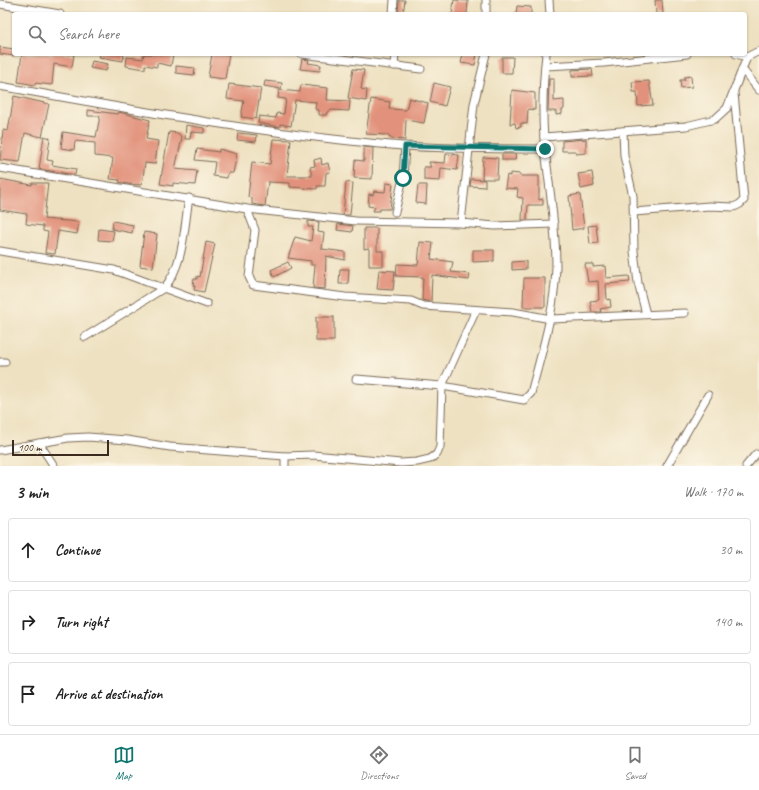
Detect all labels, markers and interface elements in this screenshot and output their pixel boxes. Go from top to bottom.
search box [12,12,747,56]
icon: search [26,23,48,45]
text: Search here [58,25,119,44]
route end [536,140,554,158]
route start [394,169,412,187]
scale bar [12,438,109,457]
text: 100 m [18,440,42,454]
text: 3 min [16,482,49,503]
text: Walk · 170 m [684,484,743,500]
icon: ahead [17,539,39,561]
text: Continue [55,541,100,560]
text: 30 m [720,542,742,558]
icon: right [17,611,39,633]
text: Turn right [55,613,108,632]
text: 140 m [714,614,742,630]
icon: arrive [17,683,39,705]
text: Arrive at destination [55,685,162,704]
tab: Map [113,744,135,782]
tab: Directions [360,744,399,782]
tab: Saved [624,744,646,782]

